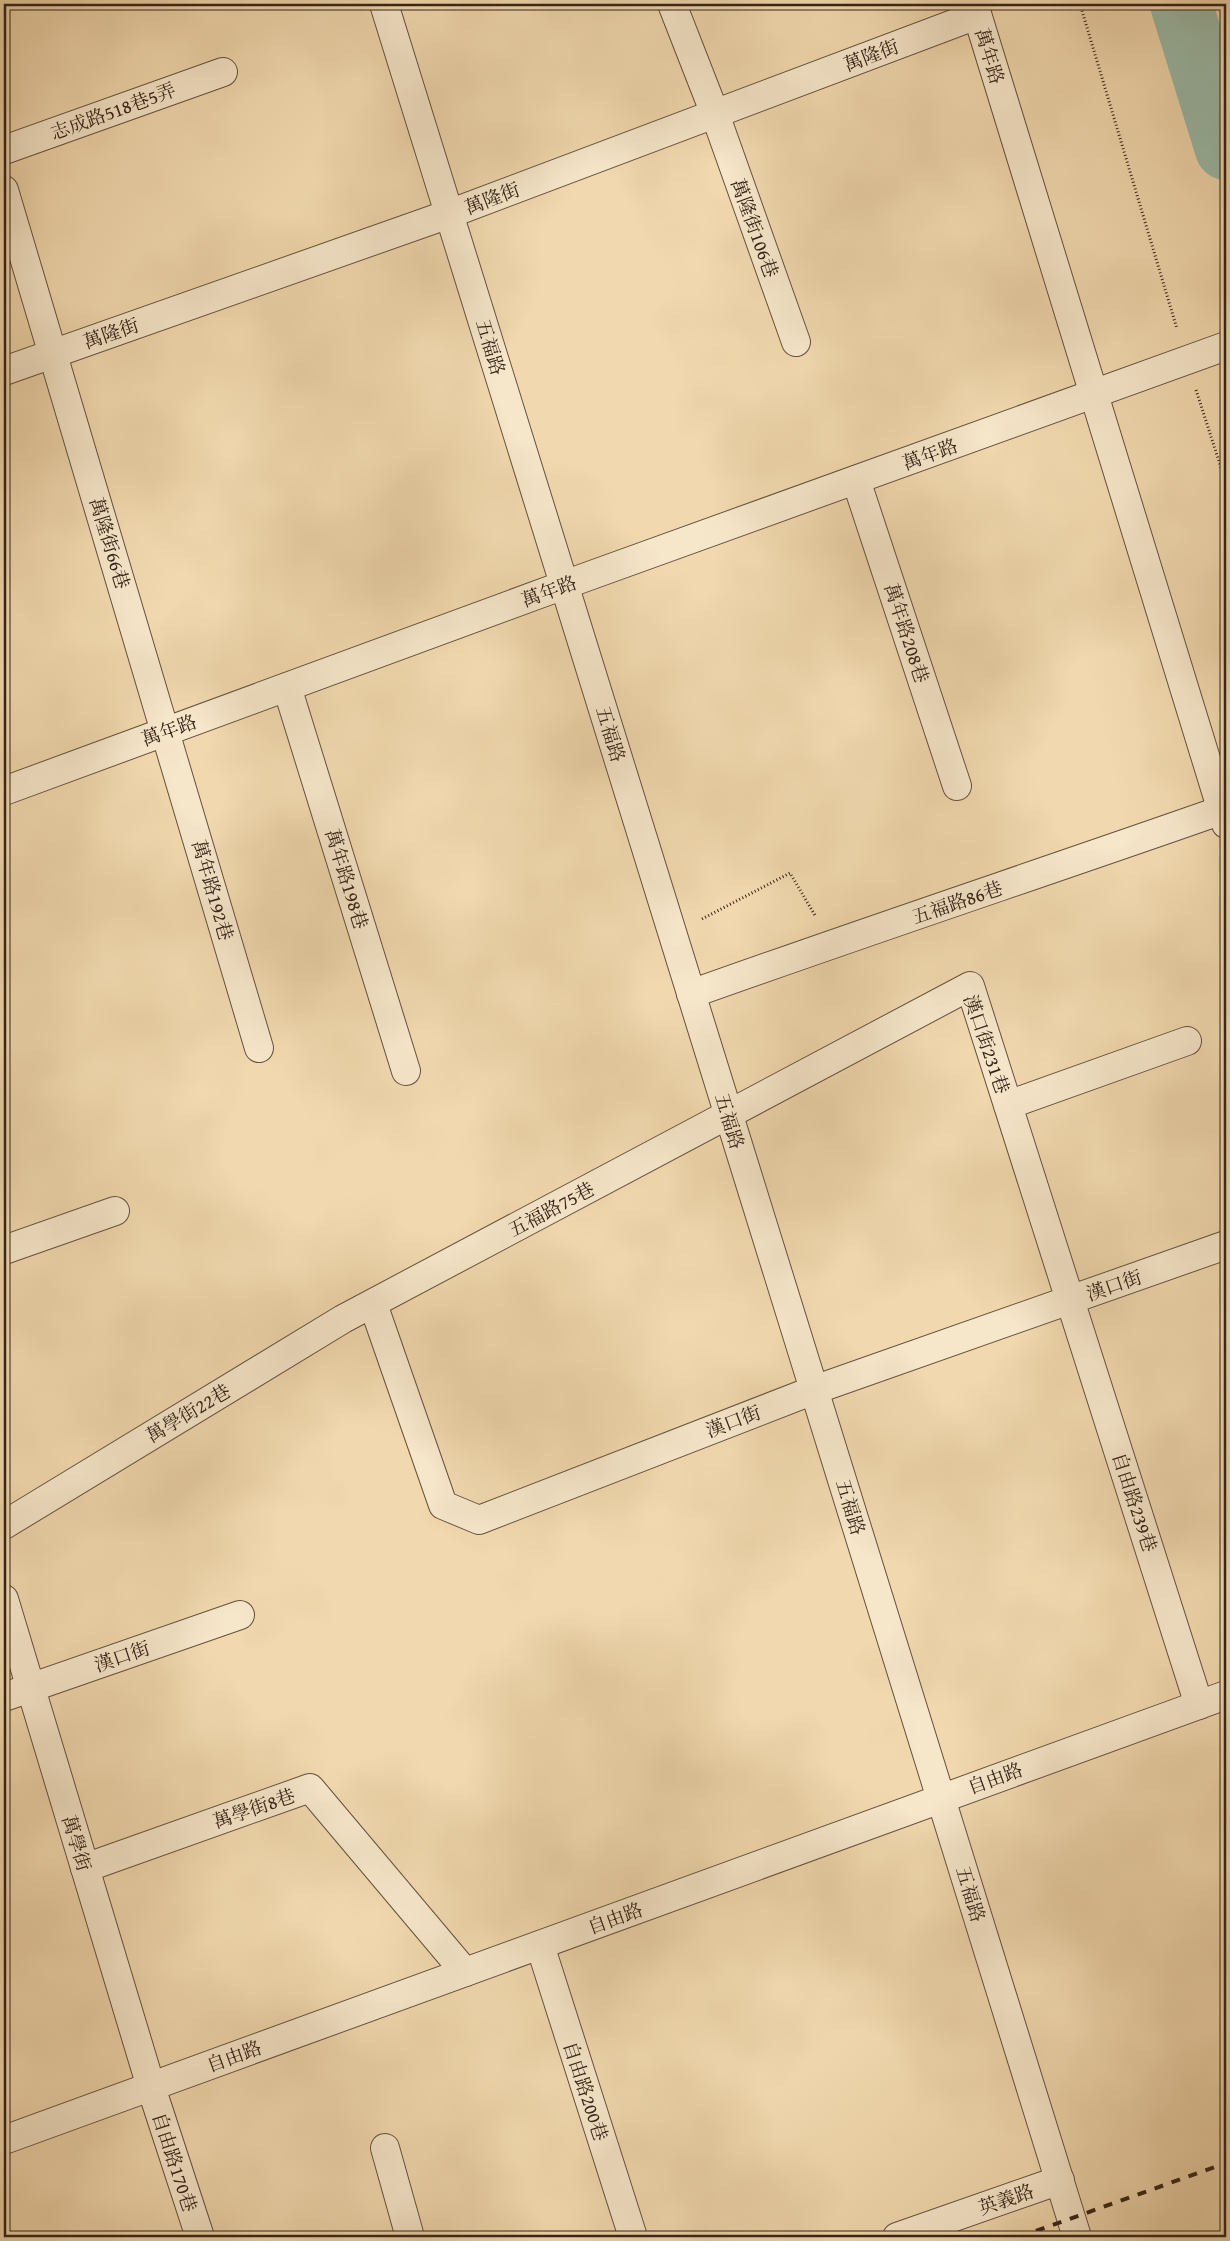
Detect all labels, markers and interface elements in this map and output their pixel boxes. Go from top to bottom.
street label: 萬年路 [968,25,1012,87]
street label: 萬隆街 [839,32,903,78]
street label: 志成路518巷5弄 [46,75,180,147]
street label: 萬隆街 [460,175,524,221]
street label: 萬隆街106巷 [724,175,786,281]
street label: 萬隆街 [79,310,143,356]
street label: 五福路 [469,316,513,378]
street label: 萬年路 [898,431,962,477]
street label: 萬隆街66巷 [83,494,137,592]
street label: 萬年路 [517,568,581,614]
street label: 萬年路208巷 [878,579,936,687]
street label: 五福路 [589,703,633,765]
street label: 萬年路 [137,707,201,753]
street label: 萬年路198巷 [318,825,376,933]
street label: 萬年路192巷 [185,836,241,944]
street label: 五福路86巷 [908,873,1006,931]
street label: 漢口街231巷 [957,991,1017,1097]
street label: 五福路 [708,1090,752,1152]
street label: 五福路75巷 [503,1175,599,1243]
street label: 漢口街 [1082,1262,1146,1308]
street label: 萬學街22巷 [140,1377,236,1449]
street label: 漢口街 [701,1398,765,1444]
street label: 自由路239巷 [1106,1448,1164,1556]
street label: 五福路 [829,1476,873,1538]
street label: 漢口街 [90,1633,154,1679]
street label: 自由路 [963,1755,1027,1801]
street label: 萬學街8巷 [209,1781,299,1835]
street label: 萬學街 [55,1812,99,1874]
street label: 五福路 [949,1863,993,1925]
street label: 自由路 [583,1895,647,1941]
street label: 自由路 [202,2033,266,2079]
street label: 自由路200巷 [557,2037,615,2145]
street label: 自由路170巷 [146,2108,204,2216]
street label: 英義路 [974,2176,1038,2222]

